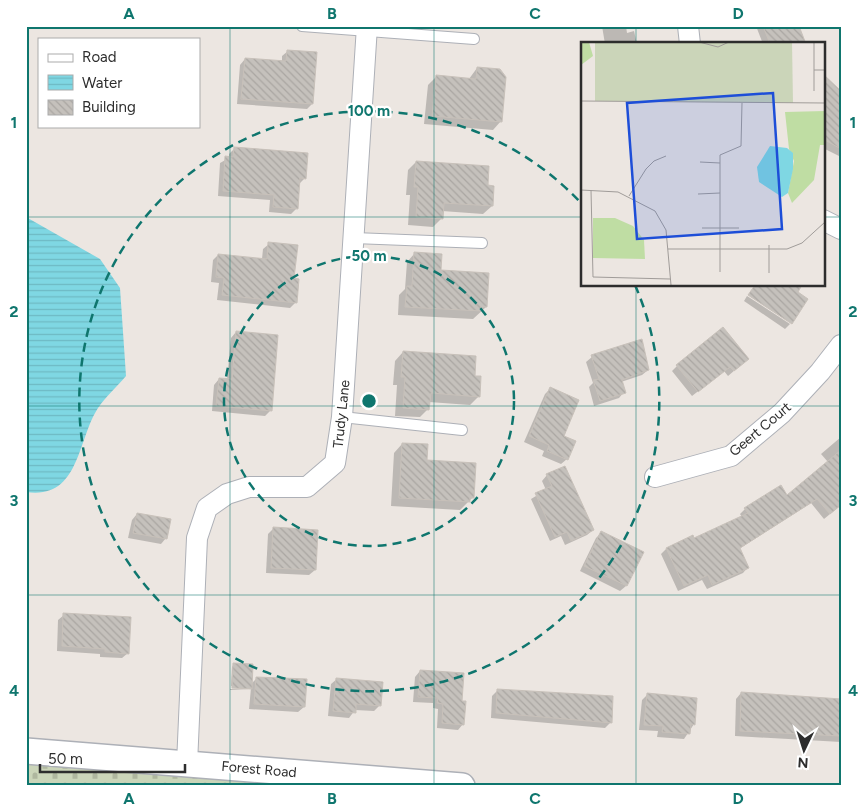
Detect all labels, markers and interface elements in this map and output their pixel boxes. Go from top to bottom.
text: A [123,4,135,23]
text: B [327,4,337,23]
text: C [529,4,541,23]
text: D [732,4,744,23]
legend [38,38,200,128]
inset map [581,42,824,286]
text: Road [82,48,117,66]
text: Water [82,74,122,92]
text: Building [82,98,136,116]
text: 100 m [348,102,390,120]
text: 1 [11,113,17,132]
text: 1 [850,113,856,132]
text: 50 m [351,247,387,265]
text: 2 [9,302,19,321]
text: 2 [848,302,858,321]
street label: Trudy Lane [329,379,354,449]
centre of rings [360,392,378,410]
street label: Geert Court [726,399,795,460]
text: 3 [10,491,19,510]
text: 3 [849,491,858,510]
text: 4 [9,681,19,700]
text: 4 [848,681,858,700]
north arrow [780,724,830,774]
scale bar [40,742,185,774]
text: 50 m [48,750,83,768]
text: N [797,754,809,771]
street label: Forest Road [221,758,297,781]
text: A [123,789,135,808]
text: B [327,789,337,808]
text: C [529,789,541,808]
text: D [732,789,744,808]

